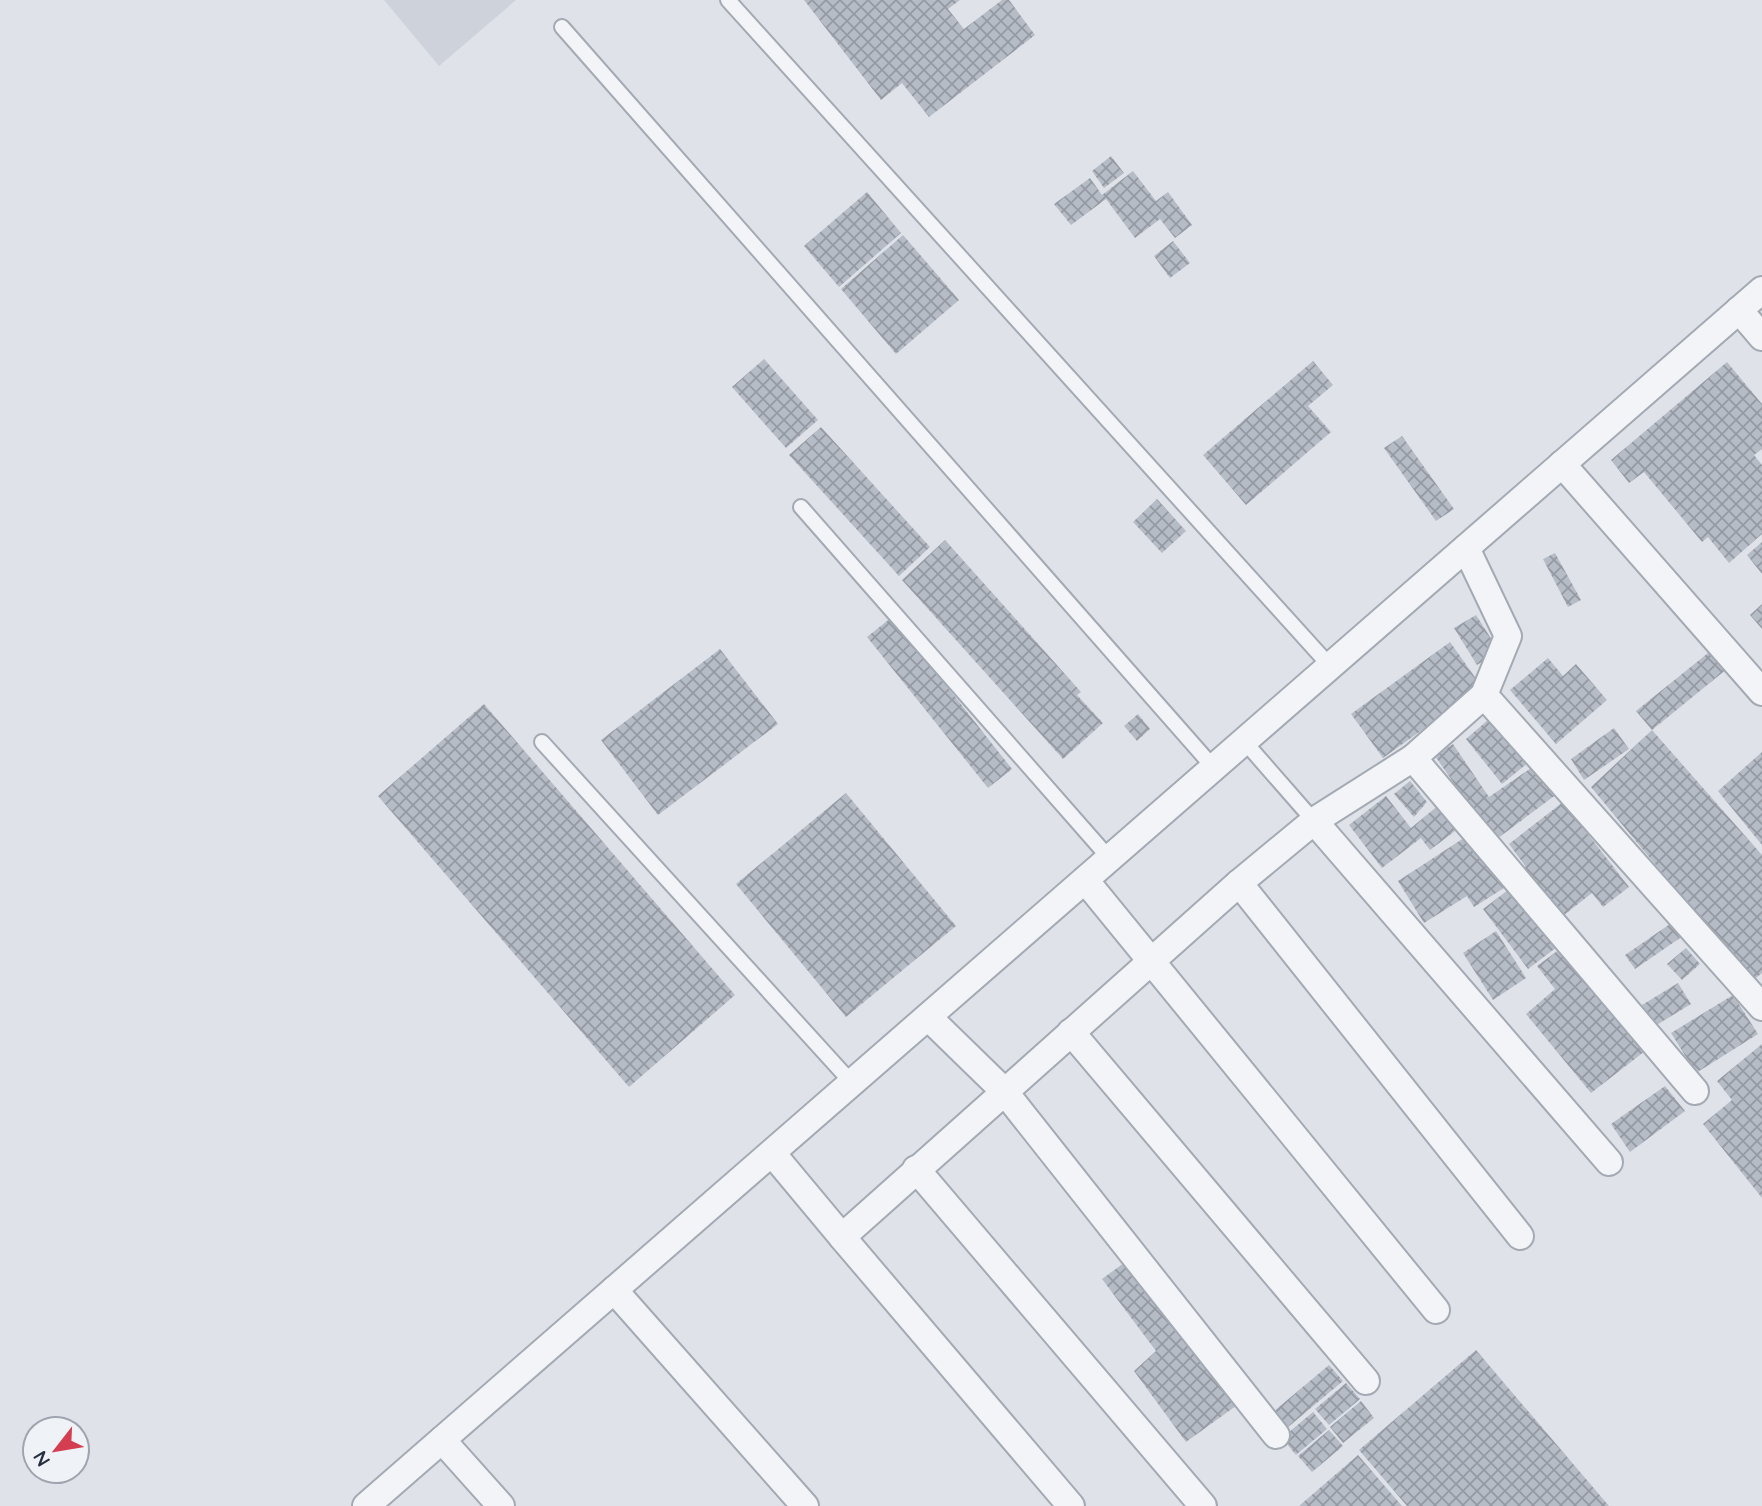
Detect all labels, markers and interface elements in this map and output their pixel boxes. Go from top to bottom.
north arrow [21,1415,91,1485]
text: N [28,1447,55,1471]

